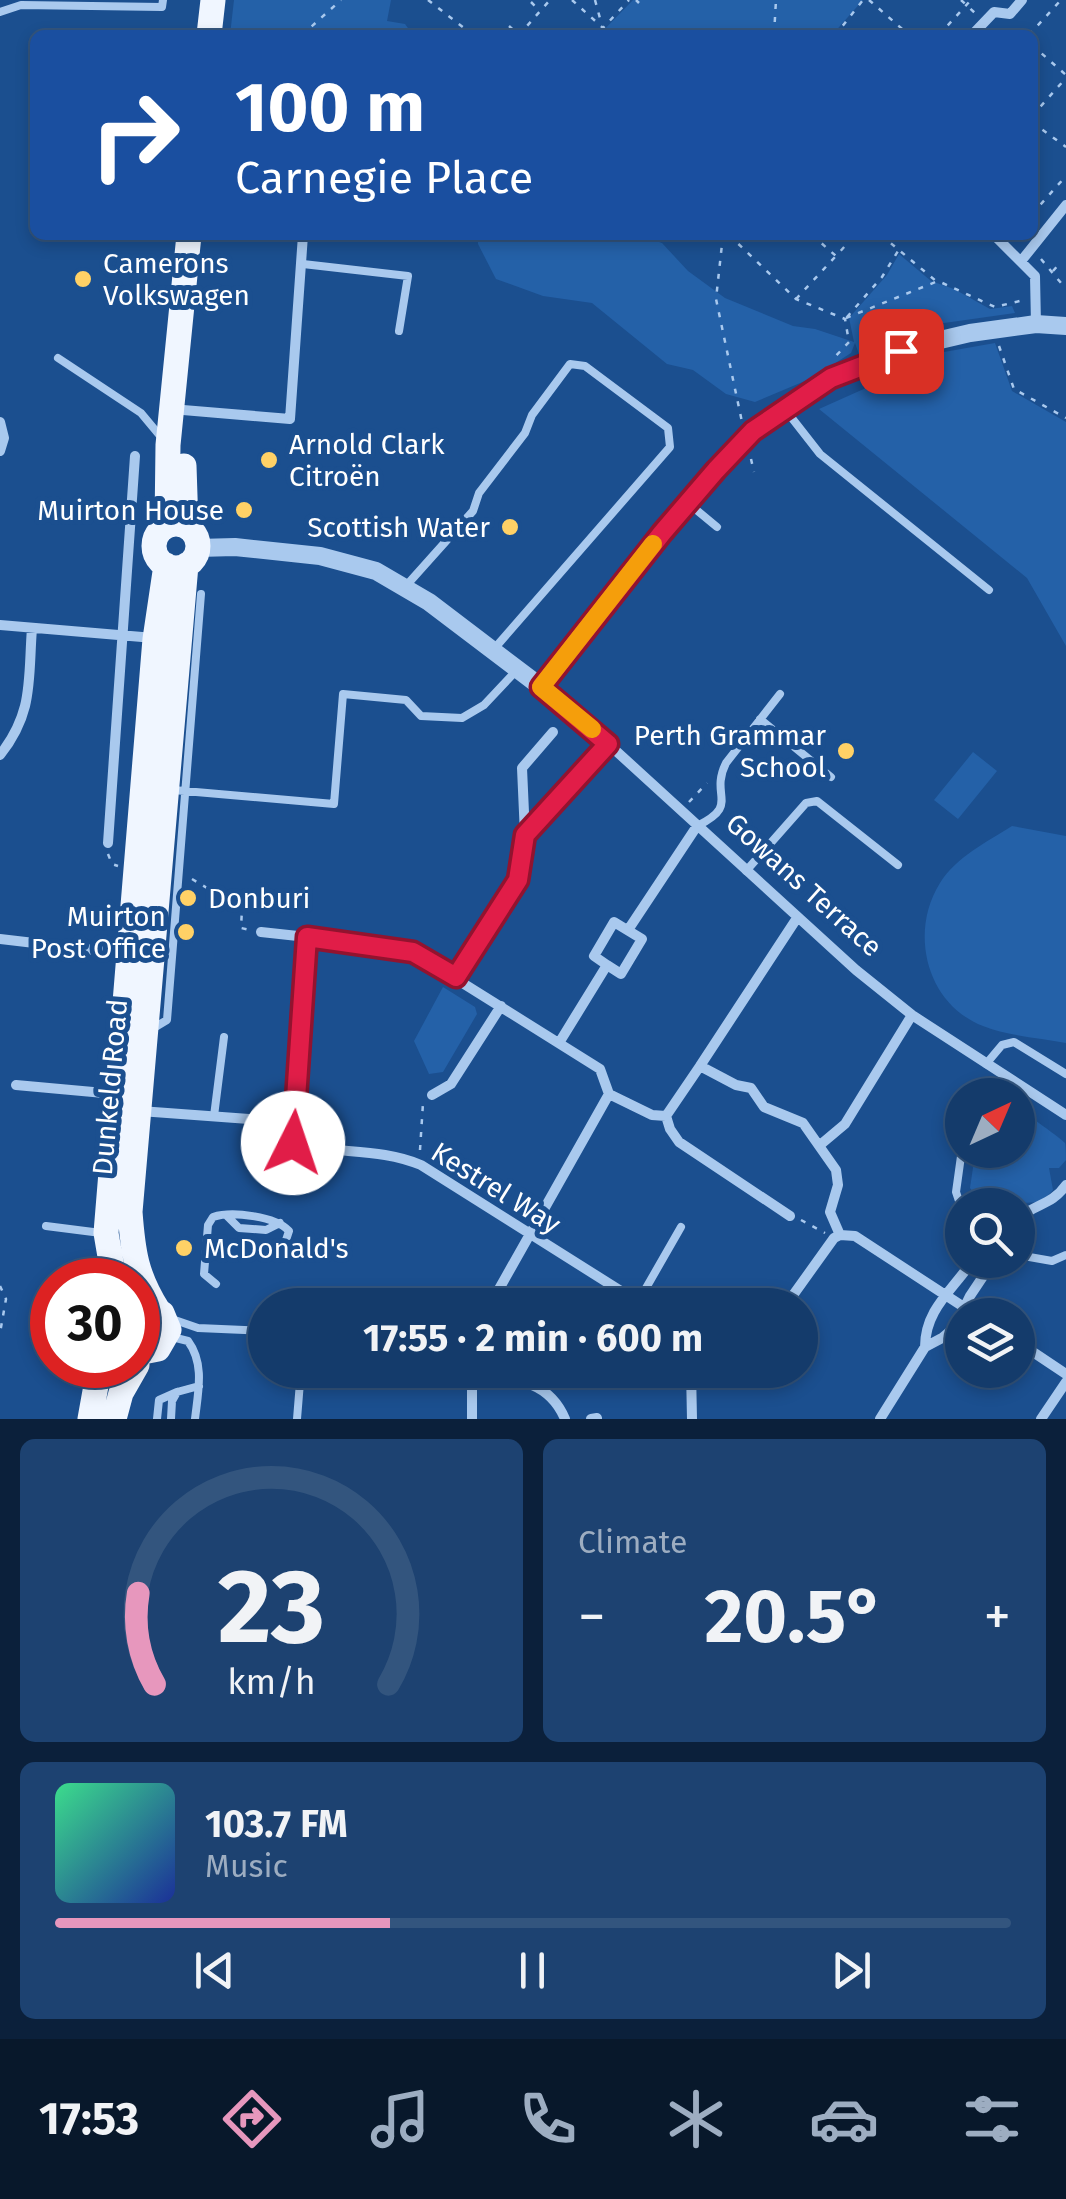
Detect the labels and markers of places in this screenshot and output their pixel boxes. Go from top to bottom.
place label: Camerons Volkswagen [103,247,250,312]
marker: Camerons Volkswagen [72,268,94,290]
pin [859,309,944,394]
place label: Arnold Clark Citroën [289,428,445,493]
marker: Arnold Clark Citroën [258,449,280,471]
place label: Muirton House [37,494,224,527]
marker: Muirton House [233,499,255,521]
place label: Scottish Water [307,511,490,544]
marker: Scottish Water [499,516,521,538]
place label: Perth Grammar School [634,719,826,784]
marker: Perth Grammar School [835,740,857,762]
place label: Donburi [208,882,310,915]
marker: Donburi [177,887,199,909]
place label: Muirton Post Office [31,900,166,965]
marker: Muirton Post Office [175,921,197,943]
place label: McDonald's [204,1232,349,1265]
marker: McDonald's [173,1237,195,1259]

